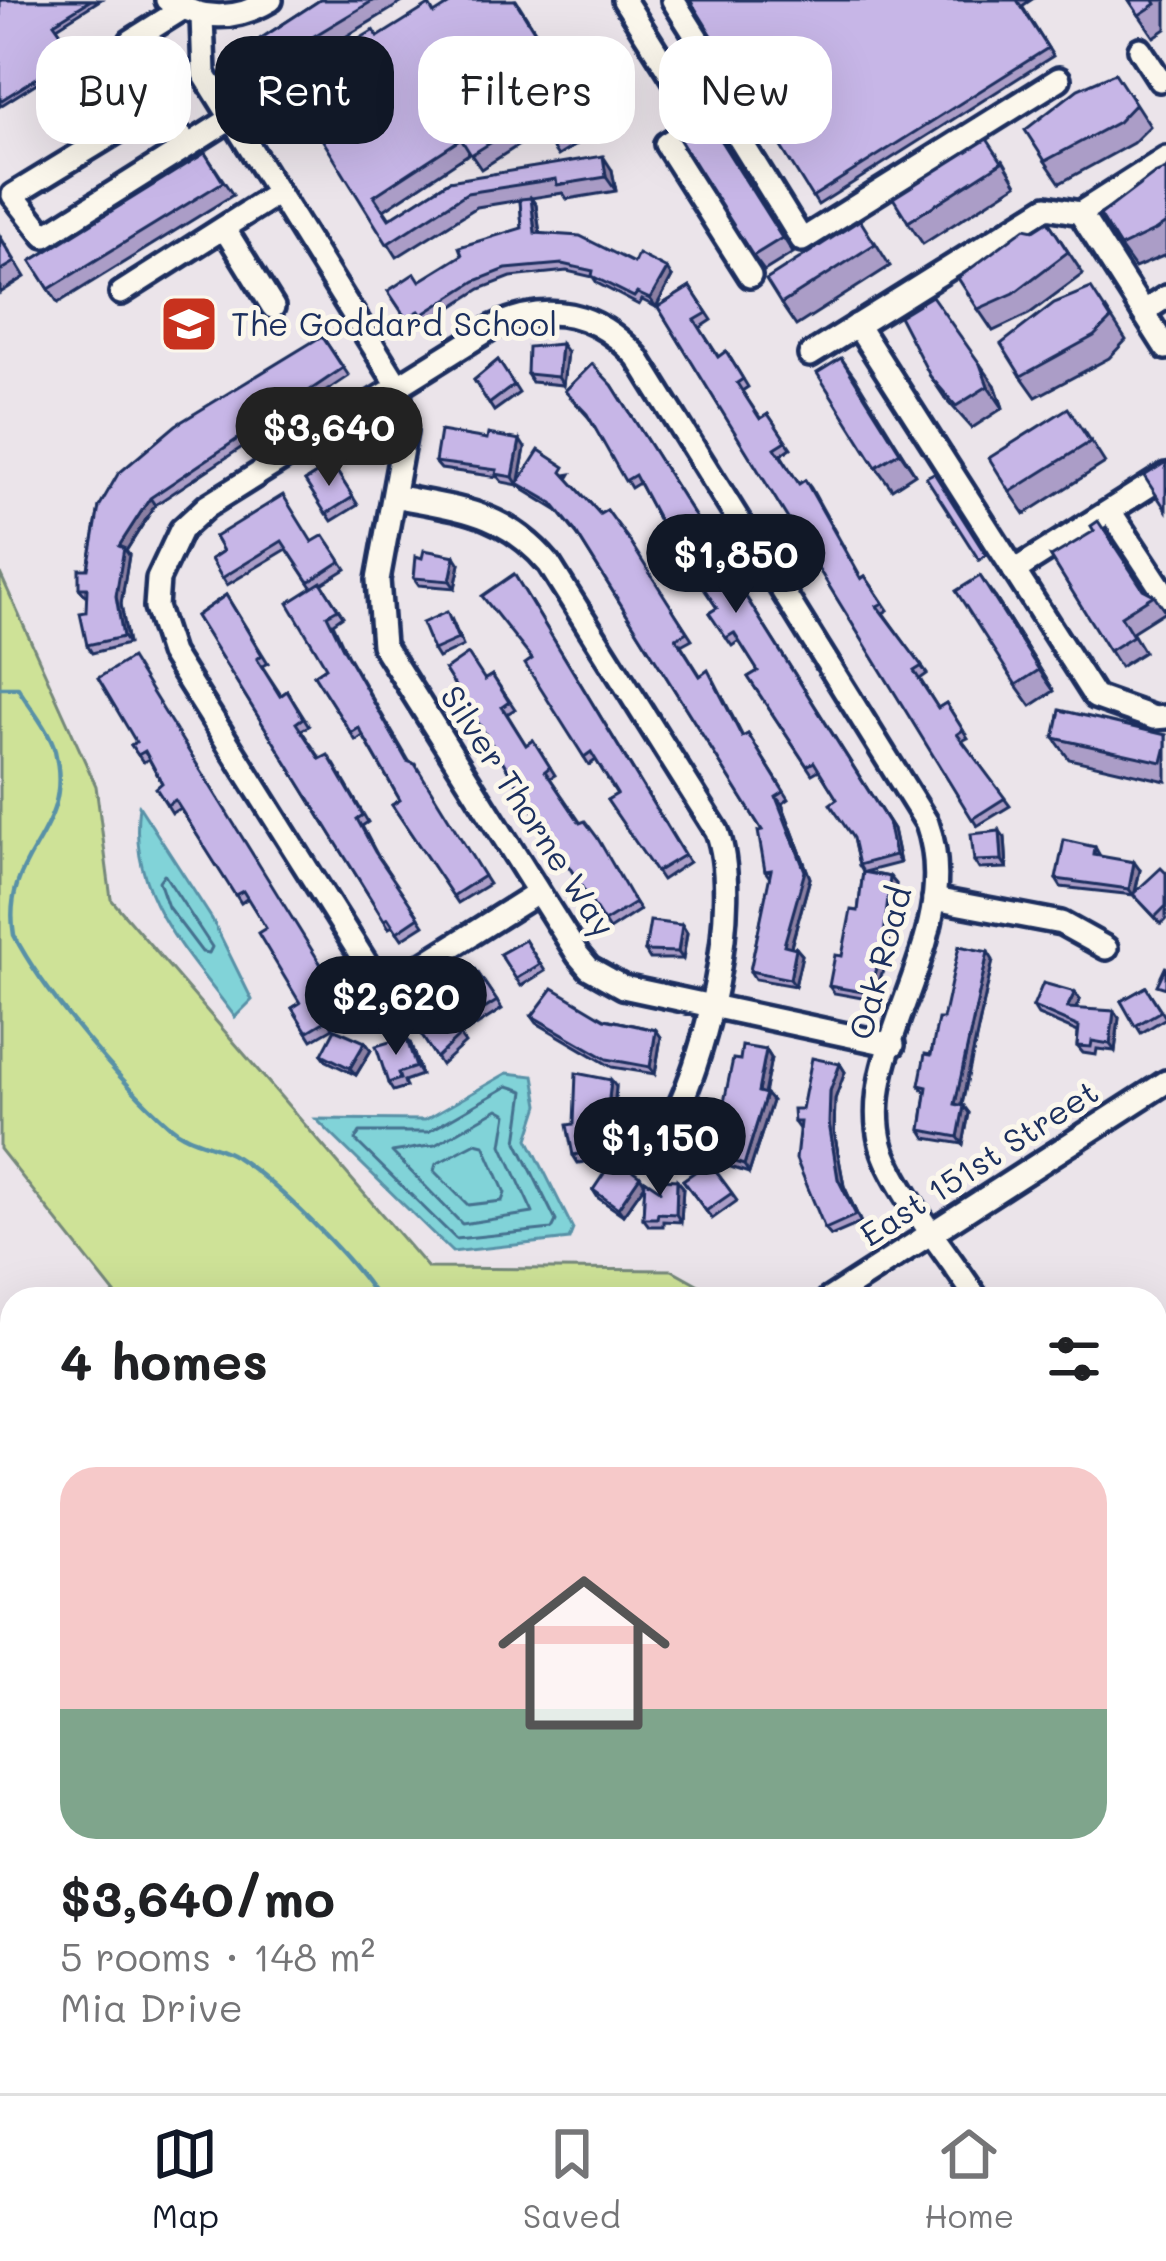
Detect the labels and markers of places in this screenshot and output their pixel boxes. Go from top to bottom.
school or university icon: The Goddard School [158,293,220,355]
place label: The Goddard School [231,301,557,344]
pin: $3,640 [231,387,427,489]
pin: $1,850 [638,514,834,616]
pin: $2,620 [298,956,494,1058]
pin: $1,150 [562,1097,758,1199]

